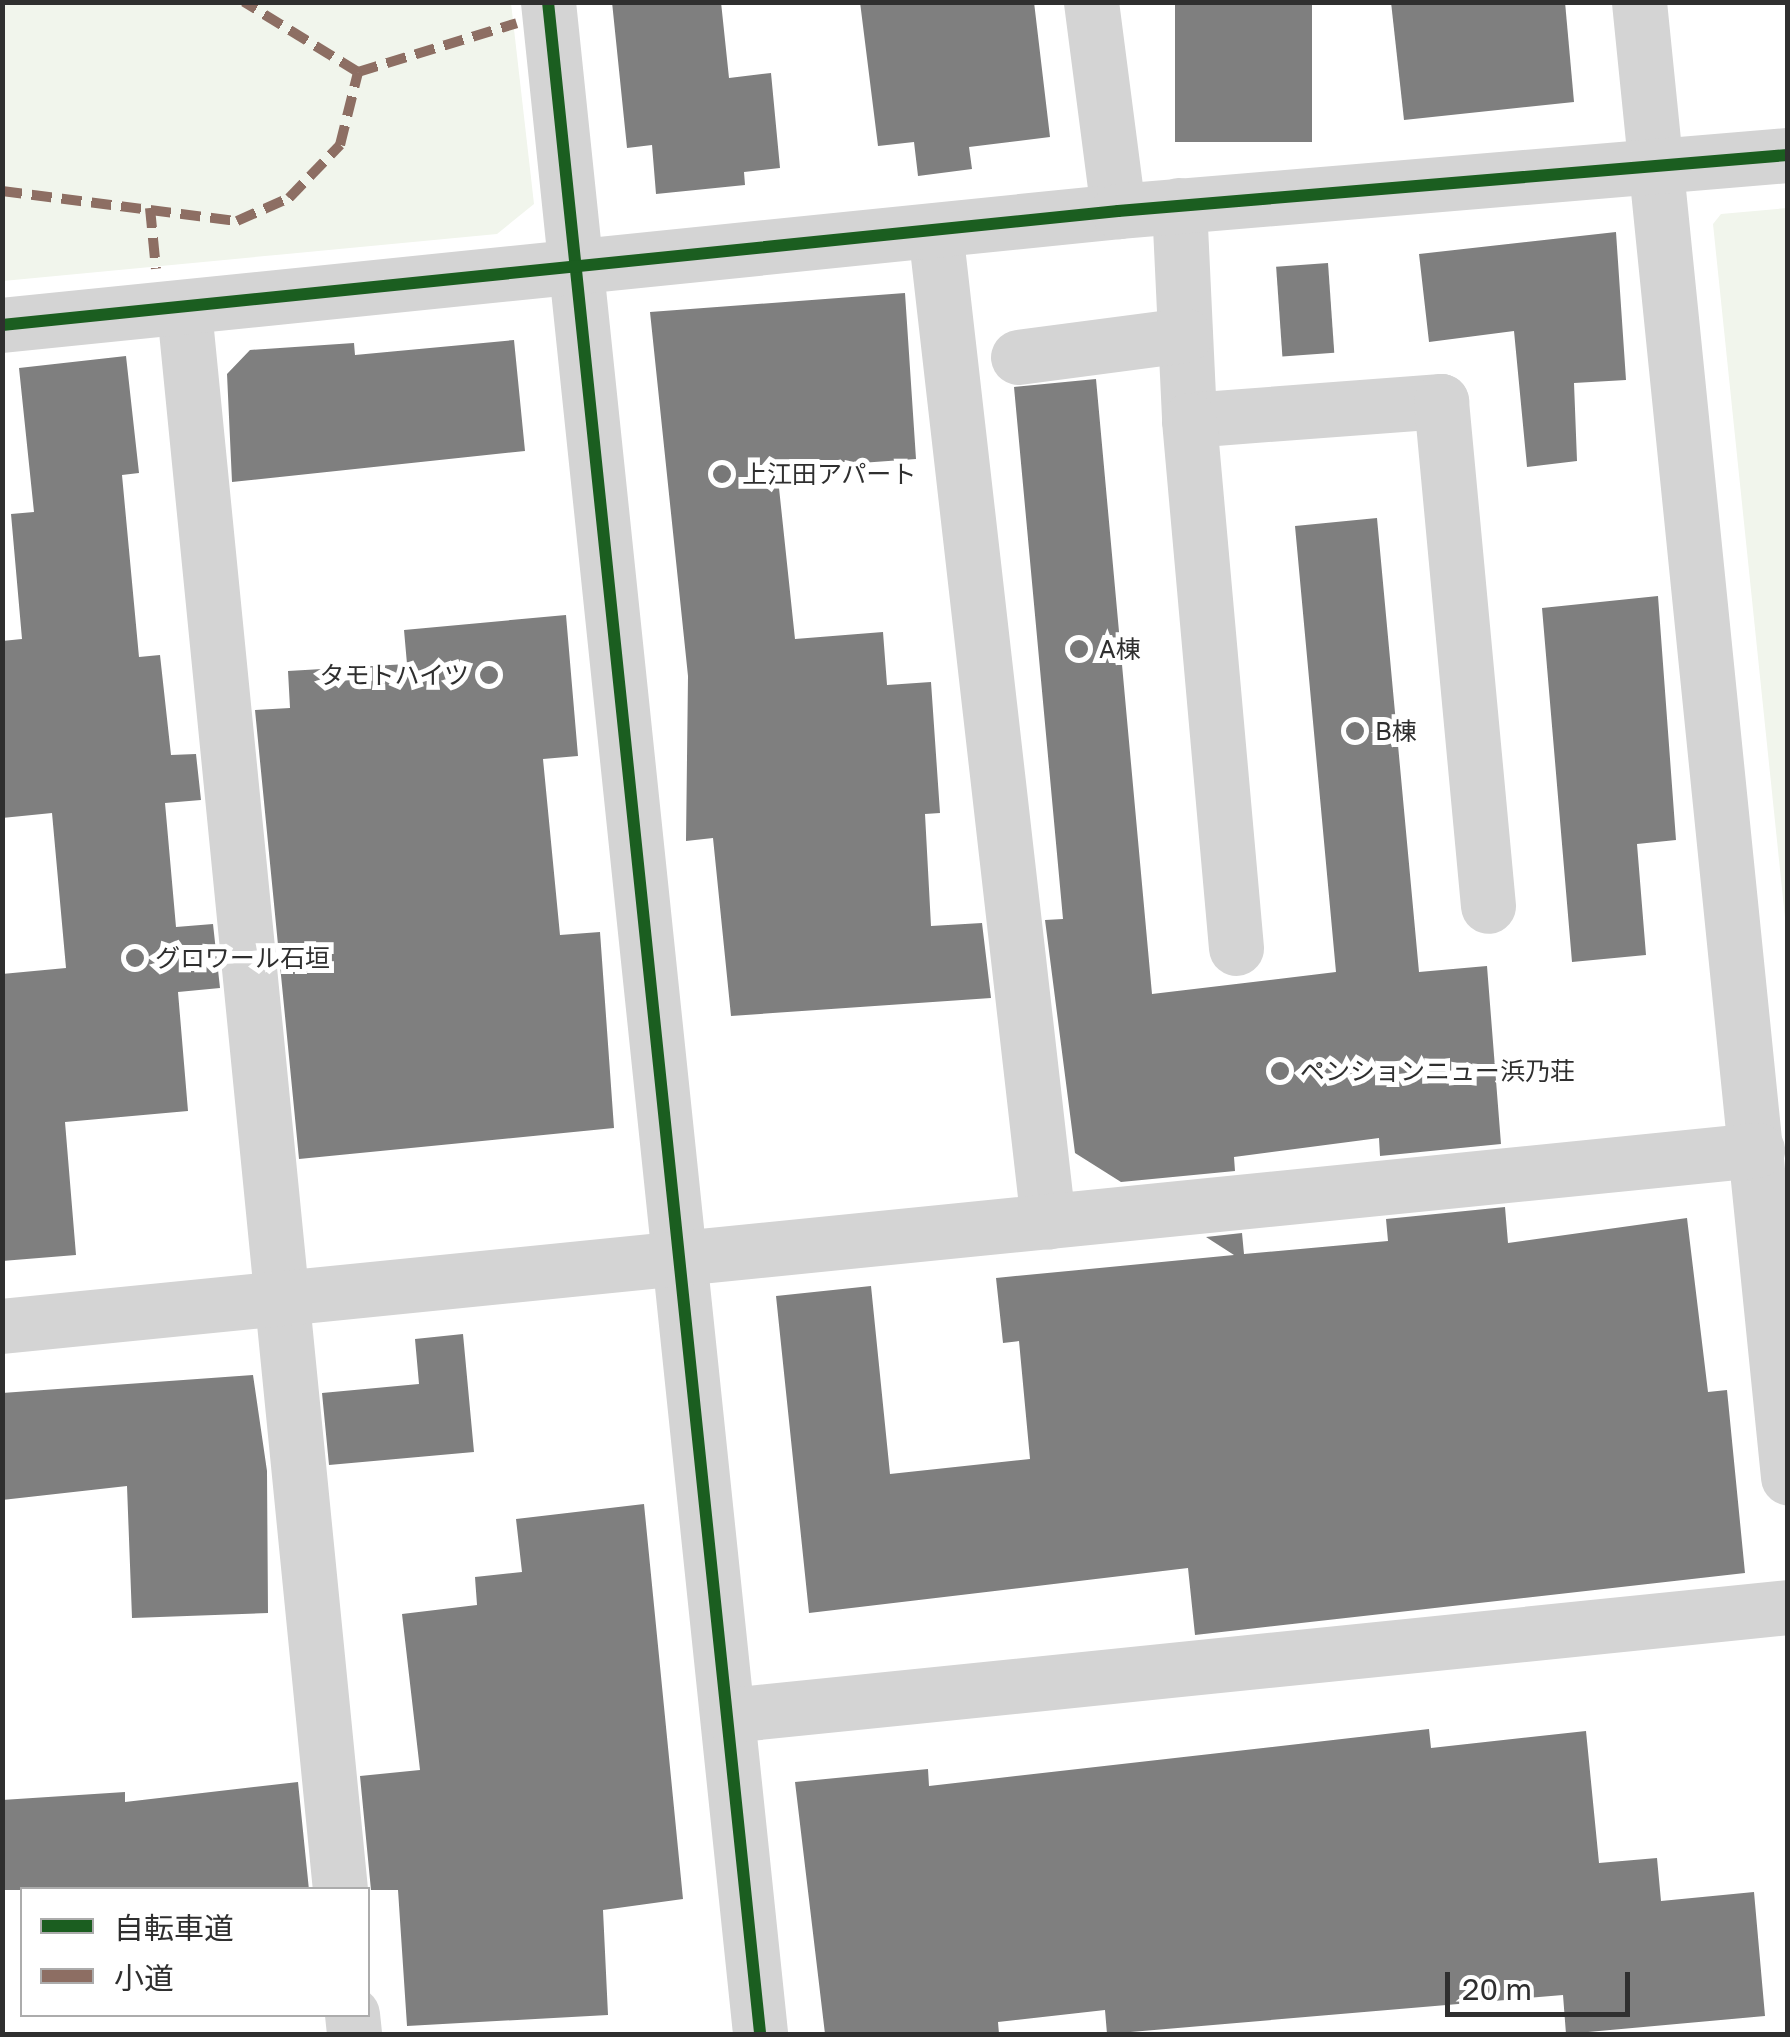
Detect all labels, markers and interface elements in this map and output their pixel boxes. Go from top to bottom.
place label: 上江田アパート [742,459,917,489]
marker: 上江田アパート [711,463,733,485]
place label: A棟 [1099,634,1141,664]
marker: A棟 [1068,638,1090,660]
place label: タモトハイツ [319,660,469,690]
marker: タモトハイツ [478,664,500,686]
place label: B棟 [1375,716,1417,746]
marker: B棟 [1344,720,1366,742]
place label: グロワール石垣 [155,943,330,973]
marker: グロワール石垣 [124,947,146,969]
place label: ペンションニュー浜乃荘 [1300,1056,1575,1086]
marker: ペンションニュー浜乃荘 [1269,1060,1291,1082]
legend [20,1887,370,2017]
text: 自転車道 [114,1910,234,1946]
scale bar [1450,1952,1635,2014]
text: 小道 [114,1960,174,1996]
text: 20 m [1462,1971,1532,2007]

